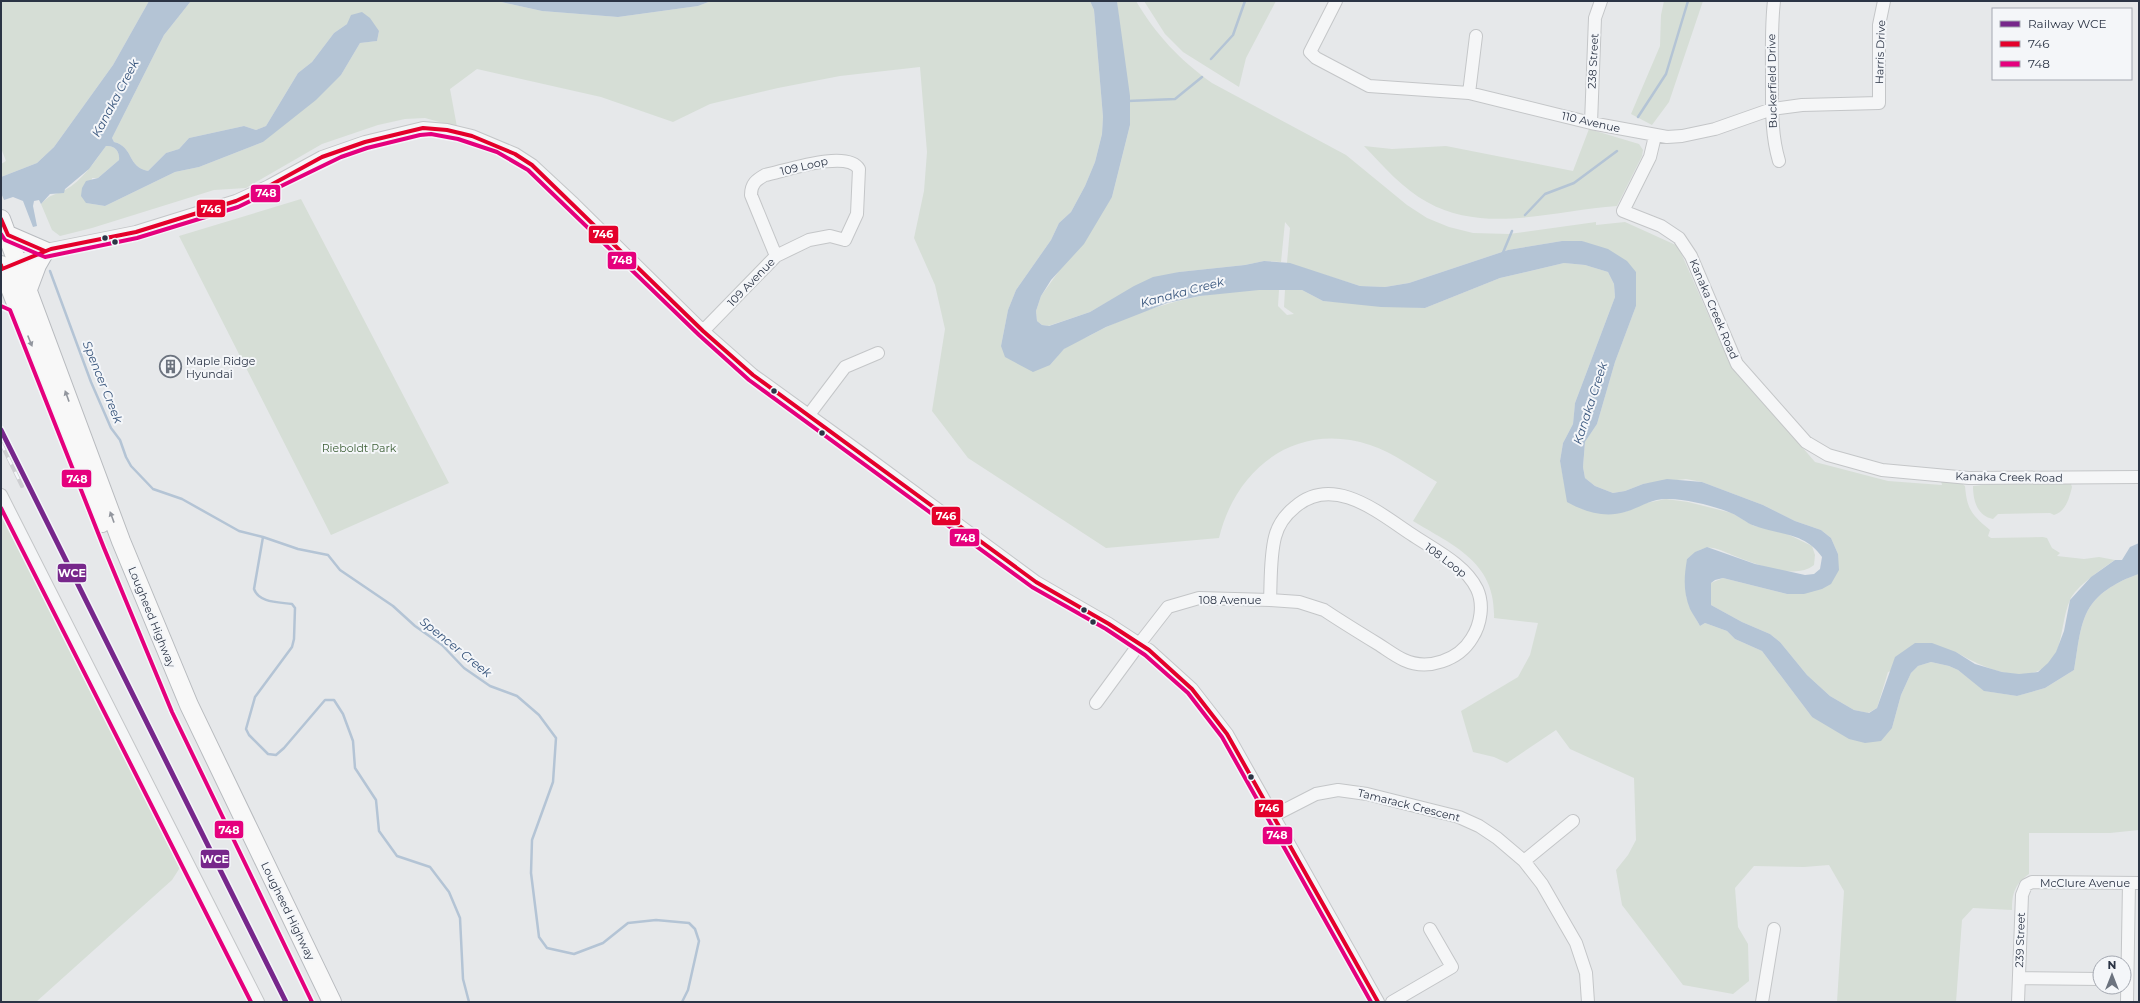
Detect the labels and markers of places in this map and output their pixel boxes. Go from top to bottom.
unlabelled marker [100,233,110,243]
unlabelled marker [110,237,120,247]
building icon: Maple Ridge Hyundai [157,354,183,380]
place label: Maple Ridge Hyundai [186,354,256,381]
unlabelled marker [769,386,779,396]
unlabelled marker [817,428,827,438]
unlabelled marker [1079,605,1089,615]
unlabelled marker [1088,617,1098,627]
unlabelled marker [1246,772,1256,782]

